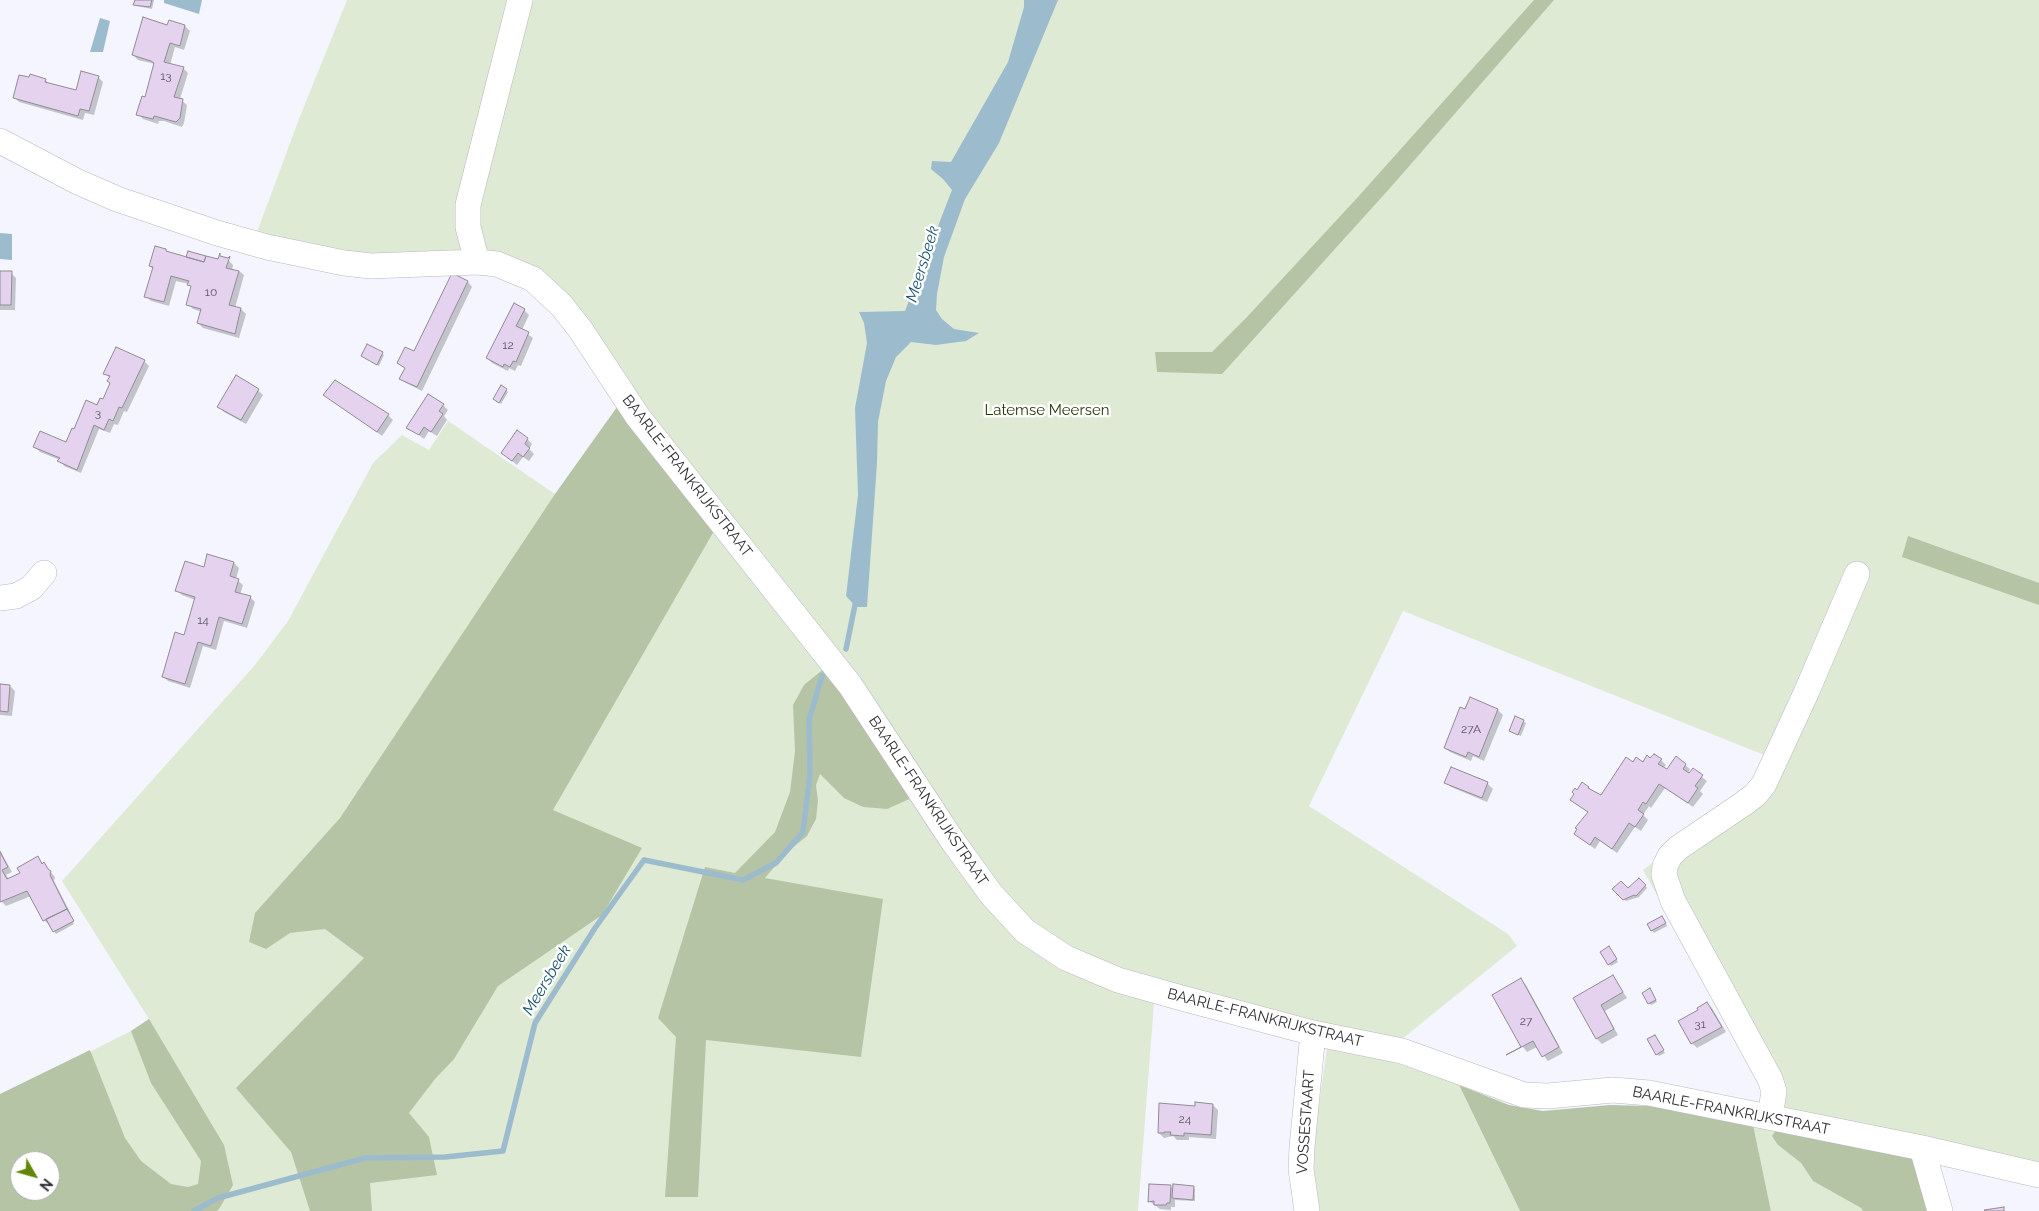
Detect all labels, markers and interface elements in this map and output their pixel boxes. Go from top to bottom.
house number: 13 [160,69,172,83]
water label: Meersbeek [902,224,944,304]
house number: 10 [205,285,217,299]
house number: 12 [502,338,514,352]
street label: BAARLE-FRANKRIJKSTRAAT [618,391,756,561]
park label: Latemse Meersen [985,401,1109,419]
house number: 3 [95,406,101,420]
house number: 14 [197,613,209,627]
street label: BAARLE-FRANKRIJKSTRAAT [864,713,992,889]
house number: 27A [1461,722,1481,736]
water label: Meersbeek [519,941,575,1019]
street label: BAARLE-FRANKRIJKSTRAAT [1165,985,1365,1051]
house number: 27 [1520,1014,1532,1028]
house number: 31 [1694,1017,1706,1031]
street label: VOSSESTAART [1293,1069,1319,1175]
street label: BAARLE-FRANKRIJKSTRAAT [1631,1083,1831,1139]
house number: 24 [1179,1112,1191,1126]
north arrow [10,1151,60,1201]
text: N [36,1175,56,1194]

